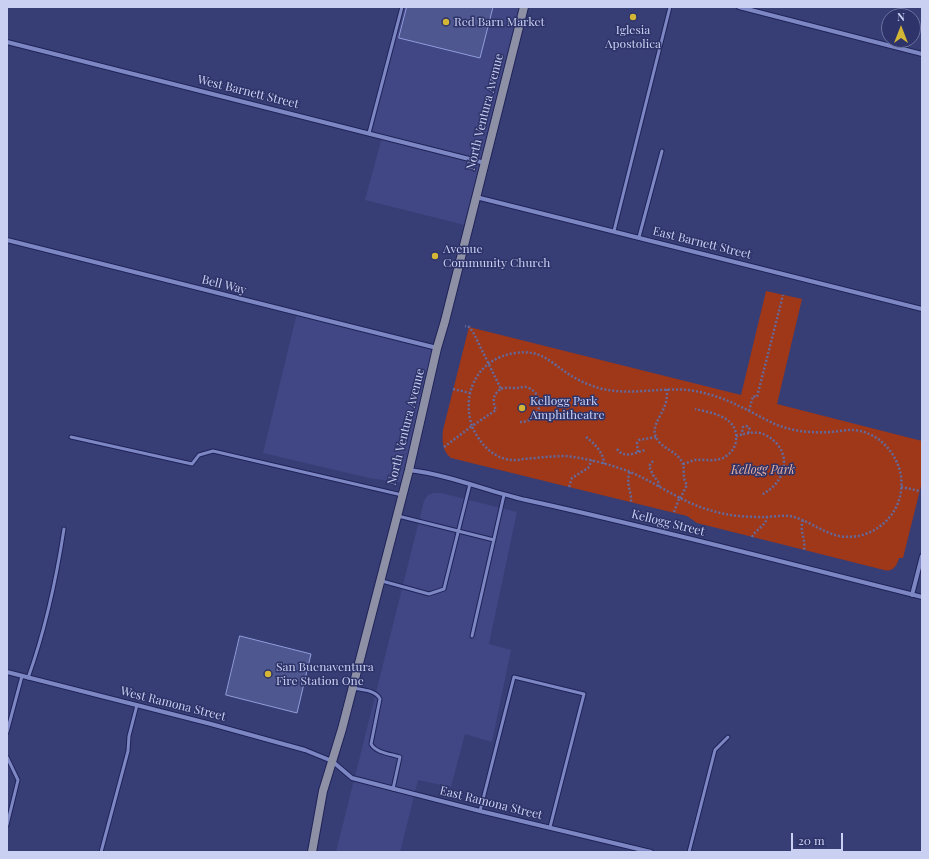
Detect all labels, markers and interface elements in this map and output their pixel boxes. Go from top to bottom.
north arrow [881,8,921,48]
text: N [897,9,905,24]
marker: Iglesia Apostolica [628,12,638,22]
place label: Red Barn Market [454,15,545,29]
marker: Red Barn Market [441,17,451,27]
place label: Iglesia Apostolica [605,23,661,51]
street label: North Ventura Avenue [464,52,506,172]
street label: West Barnett Street [196,72,300,112]
street label: East Barnett Street [651,224,753,262]
place label: Avenue Community Church [443,242,550,270]
marker: Avenue Community Church [430,251,440,261]
street label: Bell Way [200,272,248,298]
street label: North Ventura Avenue [385,367,427,487]
place label: Kellogg Park Amphitheatre [530,394,605,422]
marker: Kellogg Park Amphitheatre [517,403,527,413]
park label: Kellogg Park [731,463,795,477]
street label: Kellogg Street [630,507,706,539]
place label: San Buenaventura Fire Station One [276,660,374,688]
marker: San Buenaventura Fire Station One [263,669,273,679]
street label: West Ramona Street [119,684,227,724]
street label: East Ramona Street [438,783,544,823]
scale bar [793,825,845,851]
text: 20 m [798,832,825,848]

